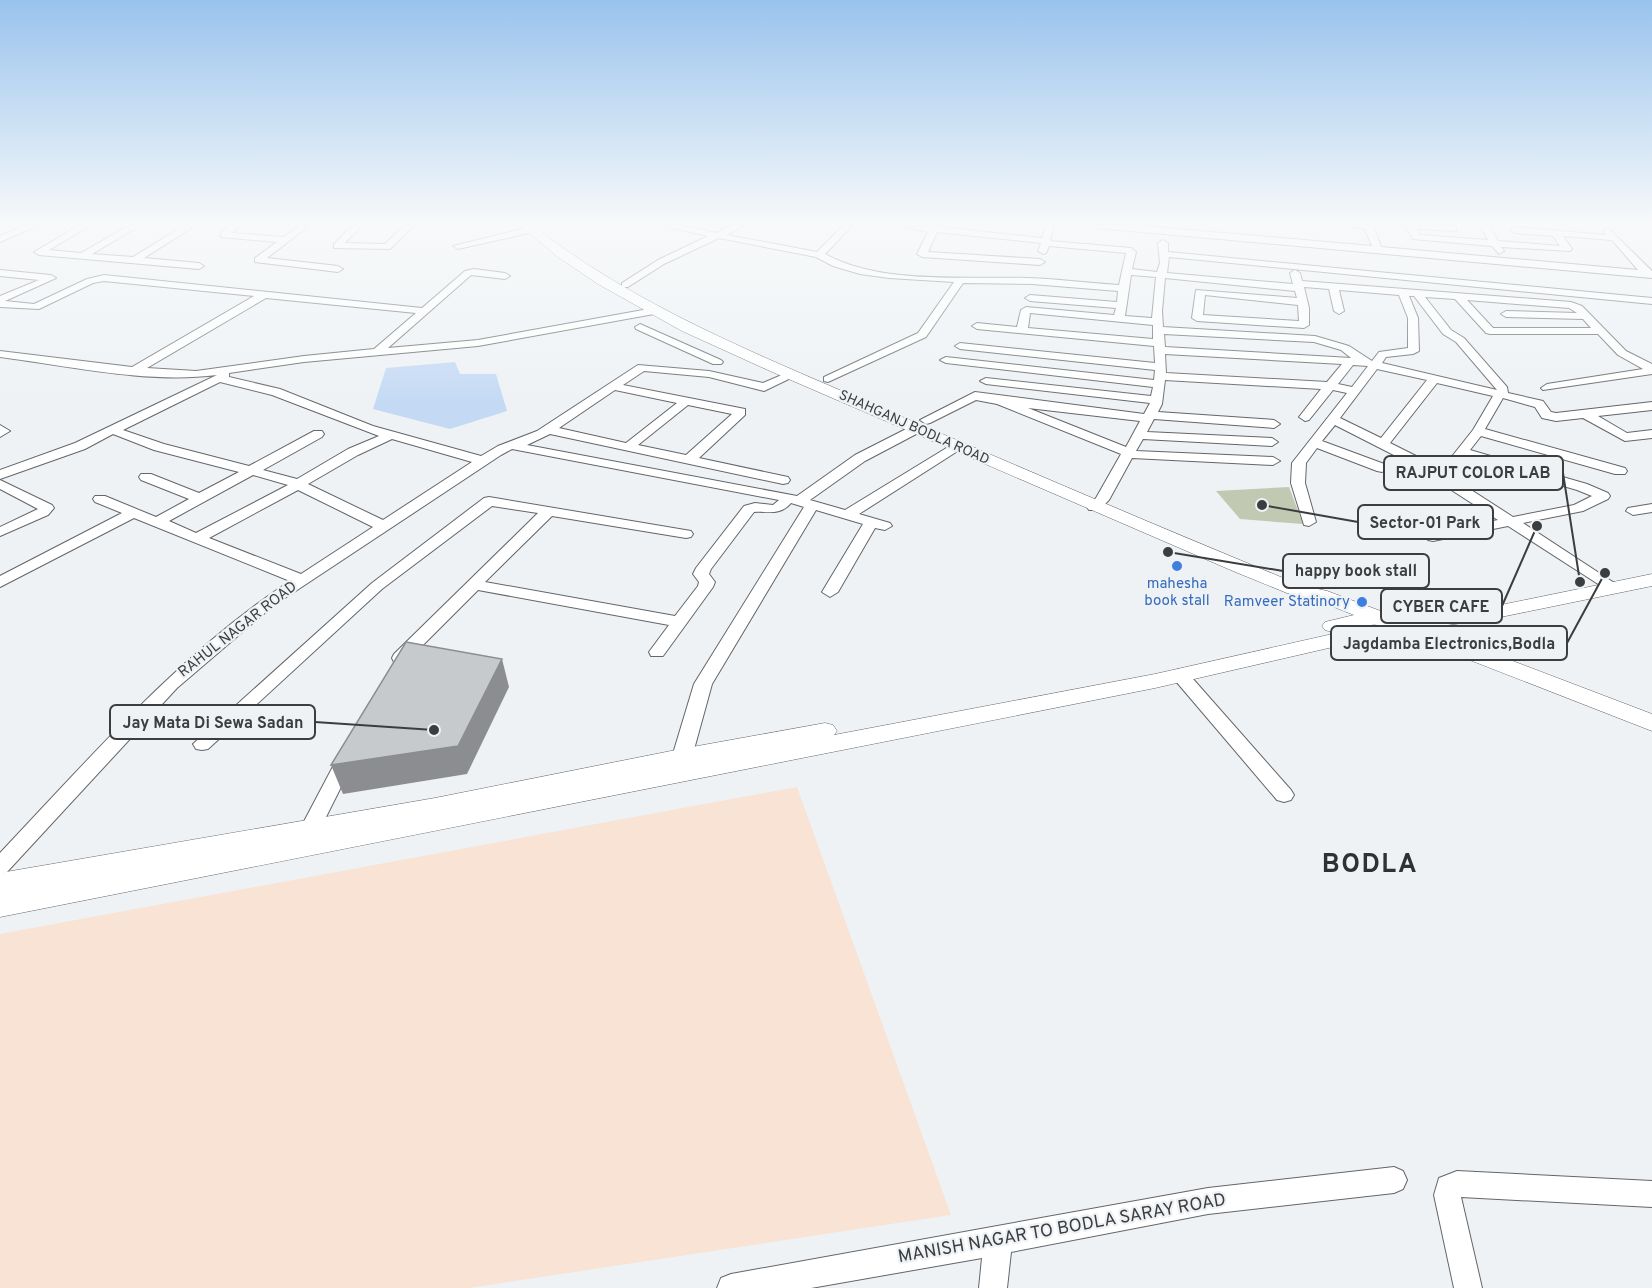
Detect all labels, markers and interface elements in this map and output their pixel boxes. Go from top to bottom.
street label: SHAHGANJ BODLA ROAD [836,387,992,469]
callout: RAJPUT COLOR LAB [1384,456,1563,490]
text: RAJPUT COLOR LAB [1395,464,1551,484]
callout: Sector-01 Park [1358,505,1493,539]
text: Sector-01 Park [1369,514,1481,534]
callout: happy book stall [1283,554,1429,588]
marker: mahesha book stall [1170,559,1184,573]
text: happy book stall [1295,562,1417,582]
place label: mahesha book stall [1144,575,1210,611]
street label: RAHUL NAGAR ROAD [175,578,301,682]
callout: CYBER CAFE [1381,589,1502,623]
place label: Ramveer Statinory [1224,593,1350,612]
marker: Ramveer Statinory [1355,595,1369,609]
text: CYBER CAFE [1393,598,1489,618]
callout: Jagdamba Electronics,Bodla [1331,626,1567,660]
text: Jagdamba Electronics,Bodla [1343,635,1555,655]
callout: Jay Mata Di Sewa Sadan [110,705,315,739]
text: Jay Mata Di Sewa Sadan [122,714,304,734]
district label: BODLA [1322,849,1418,882]
street label: MANISH NAGAR TO BODLA SARAY ROAD [896,1189,1228,1269]

